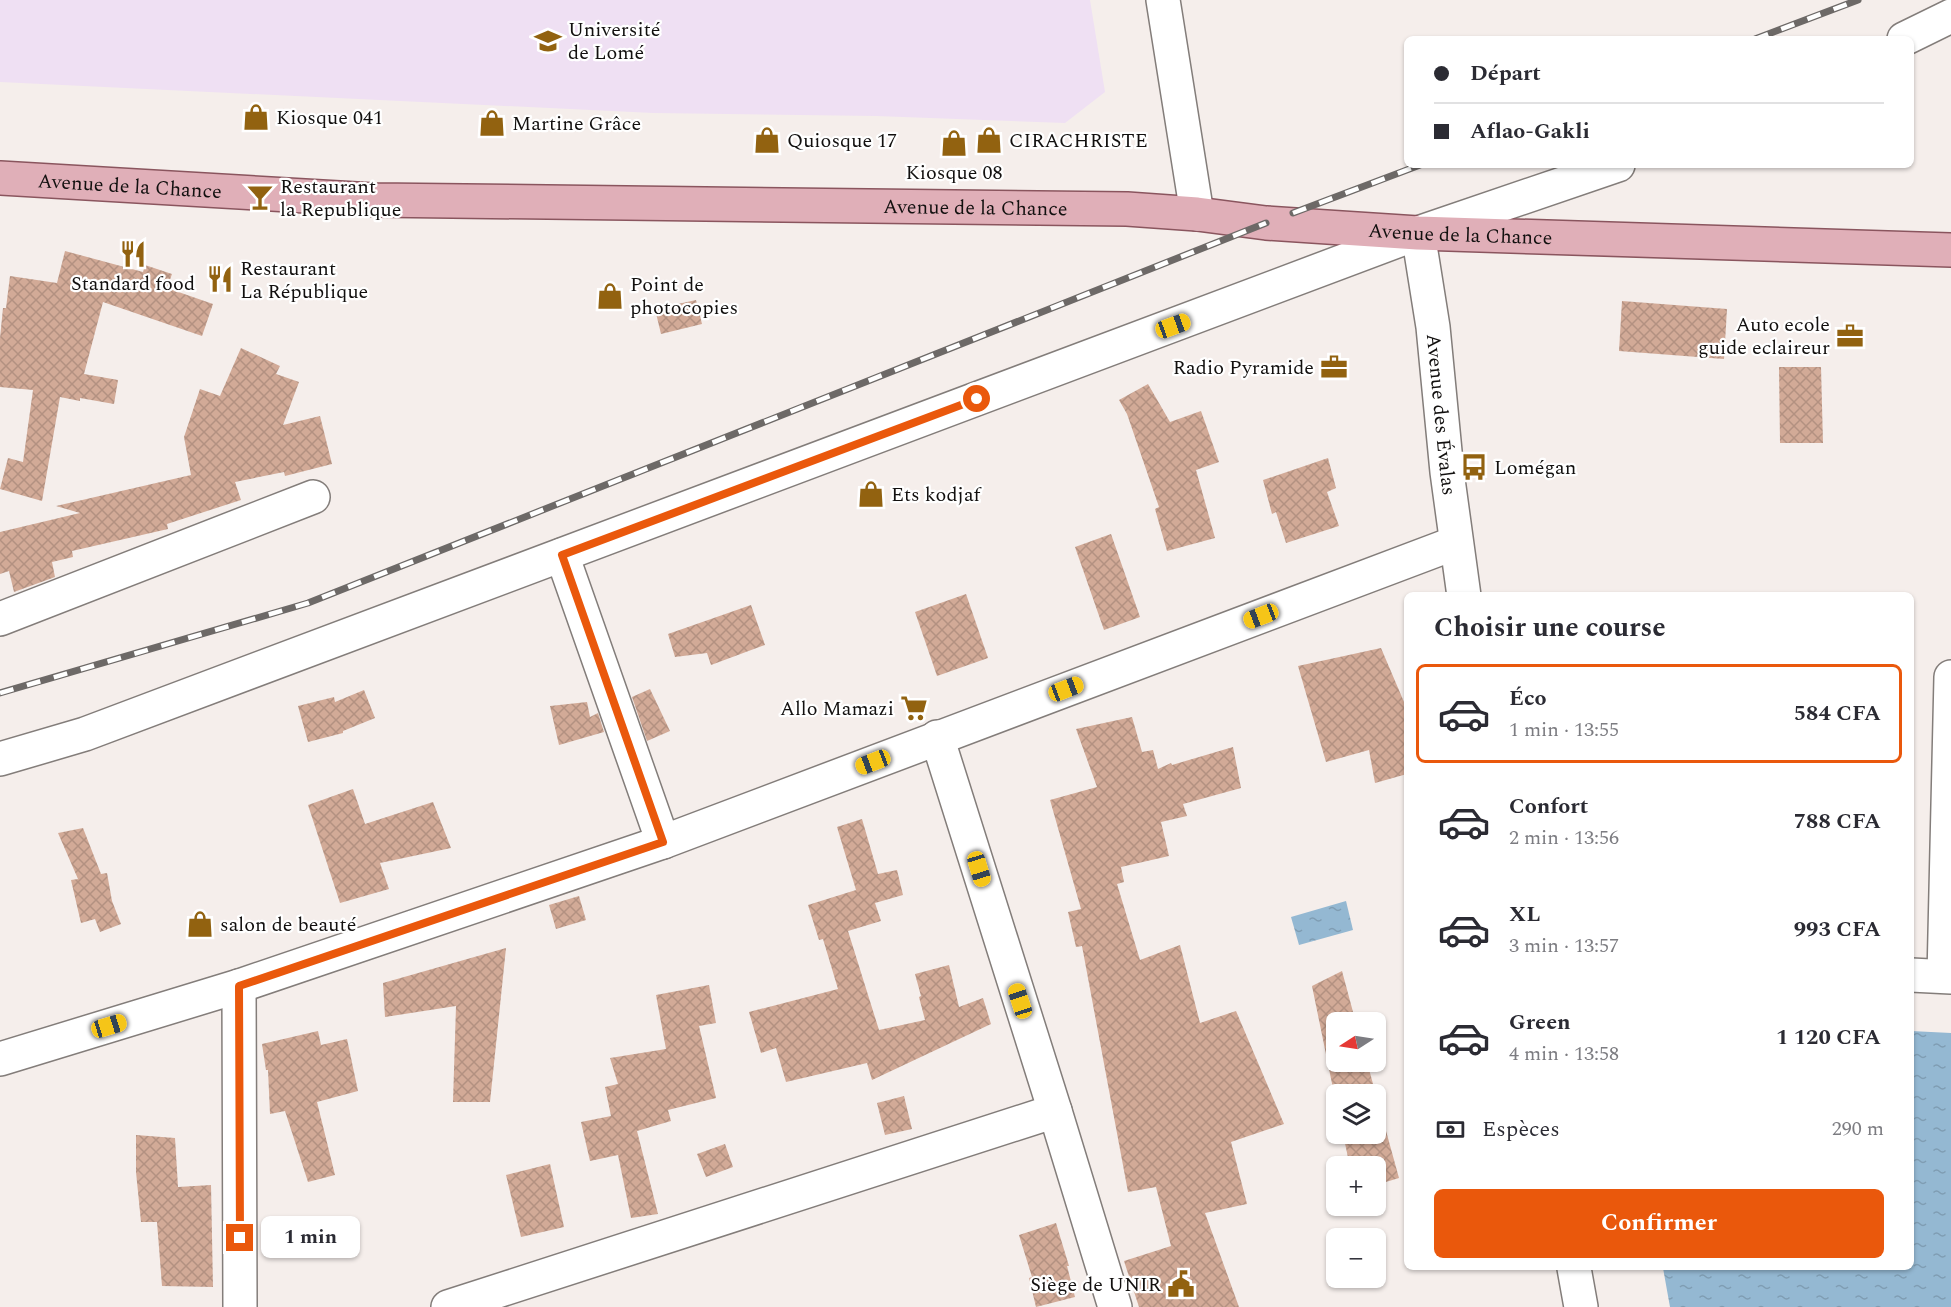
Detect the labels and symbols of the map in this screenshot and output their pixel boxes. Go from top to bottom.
place label: Université de Lomé [568,15,661,68]
school or university icon: Université de Lomé [533,26,563,56]
shop icon: Kiosque 041 [241,102,271,132]
place label: Kiosque 041 [276,103,383,133]
shop icon: Martine Grâce [477,108,507,138]
place label: Martine Grâce [512,109,641,139]
shop icon: Quiosque 17 [752,125,782,155]
shop icon: CIRACHRISTE [974,125,1004,155]
place label: Quiosque 17 [787,126,897,156]
place label: CIRACHRISTE [1009,126,1148,156]
shop icon: Kiosque 08 [939,128,969,158]
place label: Kiosque 08 [906,158,1002,188]
street label: Avenue de la Chance [37,166,223,207]
place label: Restaurant la Republique [280,172,402,225]
bar icon: Restaurant la Republique [245,182,275,212]
street label: Avenue de la Chance [883,192,1068,224]
street label: Avenue de la Chance [1367,216,1553,253]
restaurant icon: Standard food [118,239,148,269]
place label: Restaurant La République [240,254,368,307]
restaurant icon: Restaurant La République [205,264,235,294]
place label: Standard food [71,269,195,299]
place label: Point de photocopies [630,270,738,323]
shop icon: Point de photocopies [595,281,625,311]
place label: Auto ecole guide eclaireur [1698,310,1830,363]
car [1153,311,1193,341]
office icon: Auto ecole guide eclaireur [1835,321,1865,351]
street label: Avenue des Évalas [1418,332,1464,497]
office icon: Radio Pyramide [1319,352,1349,382]
place label: Radio Pyramide [1173,353,1314,383]
route start [963,385,990,412]
bus stop icon: Lomégan [1459,452,1489,482]
place label: Lomégan [1494,453,1576,483]
shop icon: Ets kodjaf [856,479,886,509]
place label: Ets kodjaf [891,480,982,510]
car [1241,601,1281,631]
car [1046,674,1086,704]
supermarket icon: Allo Mamazi [899,693,929,723]
place label: Allo Mamazi [780,694,894,724]
car [853,747,893,777]
car [965,849,993,889]
shop icon: salon de beauté [185,909,215,939]
place label: salon de beauté [220,910,357,940]
car [1006,981,1034,1021]
car [89,1012,129,1040]
north arrow [1326,1012,1386,1072]
callout: 1 min [261,1217,360,1259]
route end [226,1224,253,1251]
public building icon: Siège de UNIR [1166,1269,1196,1299]
place label: Siège de UNIR [1030,1270,1162,1300]

